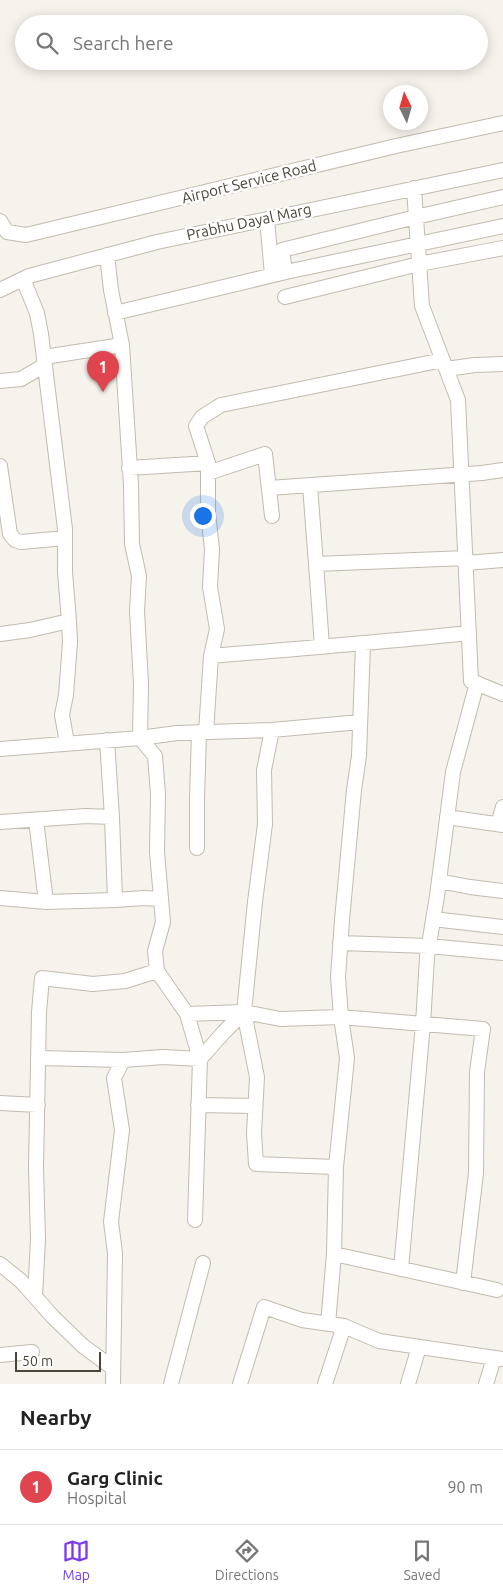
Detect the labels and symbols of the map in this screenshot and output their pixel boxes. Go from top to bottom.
north arrow [383,85,428,130]
street label: Airport Service Road [180,157,318,206]
street label: Prabhu Dayal Marg [185,200,313,243]
pin: 1 [87,351,119,392]
your location [190,503,216,529]
scale bar [15,1349,101,1372]

